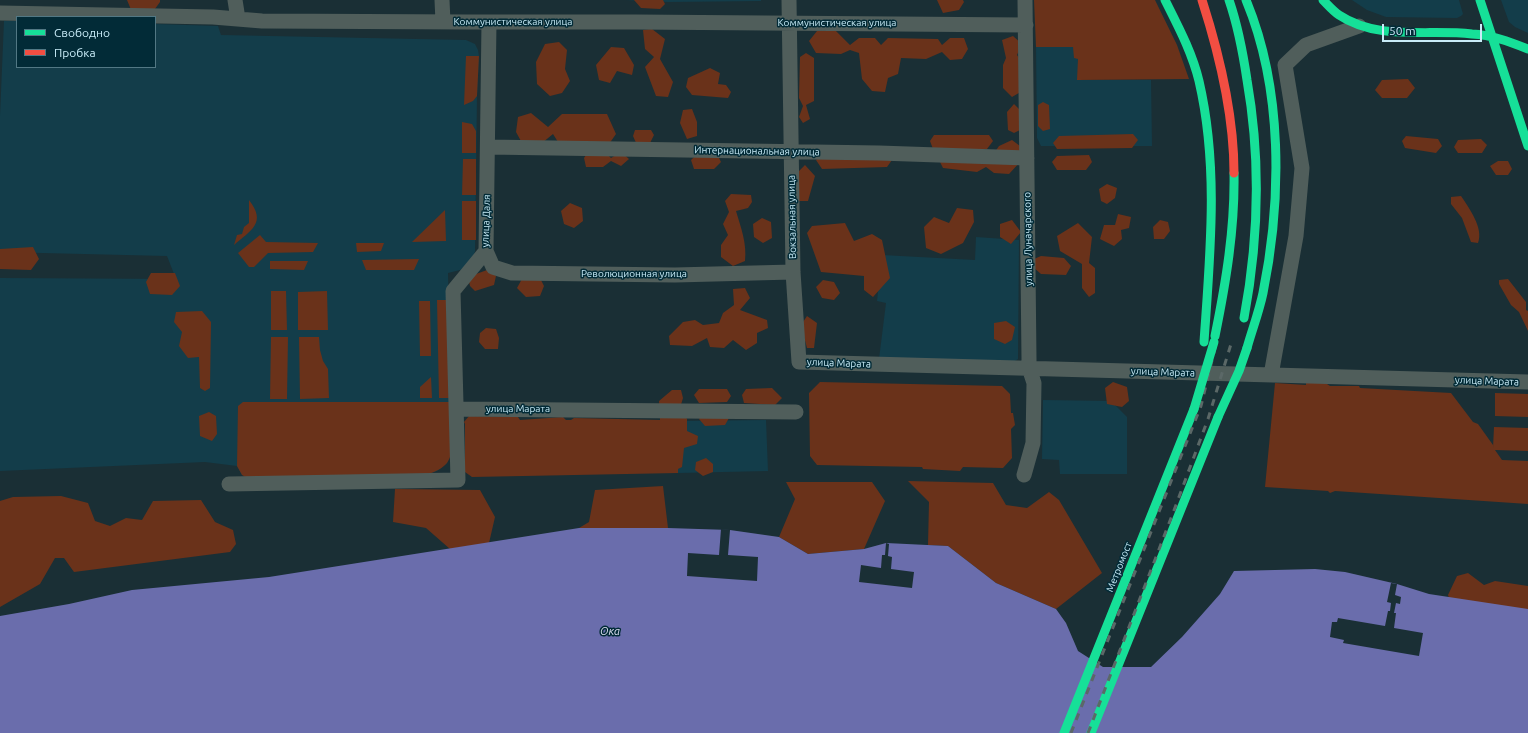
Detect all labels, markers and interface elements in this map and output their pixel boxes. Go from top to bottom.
legend [16,16,156,68]
street label: Коммунистическая улица [454,16,572,28]
scale bar [1384,16,1484,42]
street label: Коммунистическая улица [778,17,896,29]
text: 50 m [1389,24,1416,37]
text: Свободно [54,26,110,39]
text: Пробка [54,46,96,59]
street label: Интернациональная улица [694,144,820,158]
street label: Вокзальная улица [785,175,799,259]
street label: улица Луначарского [1021,192,1035,286]
street label: улица Даля [479,194,493,248]
street label: Революционная улица [581,268,687,280]
street label: улица Марата [807,356,871,370]
street label: улица Марата [1131,365,1195,379]
street label: улица Марата [1455,374,1519,388]
street label: улица Марата [486,403,550,415]
street label: Метромост [1104,540,1134,594]
water label: Ока [600,624,620,638]

